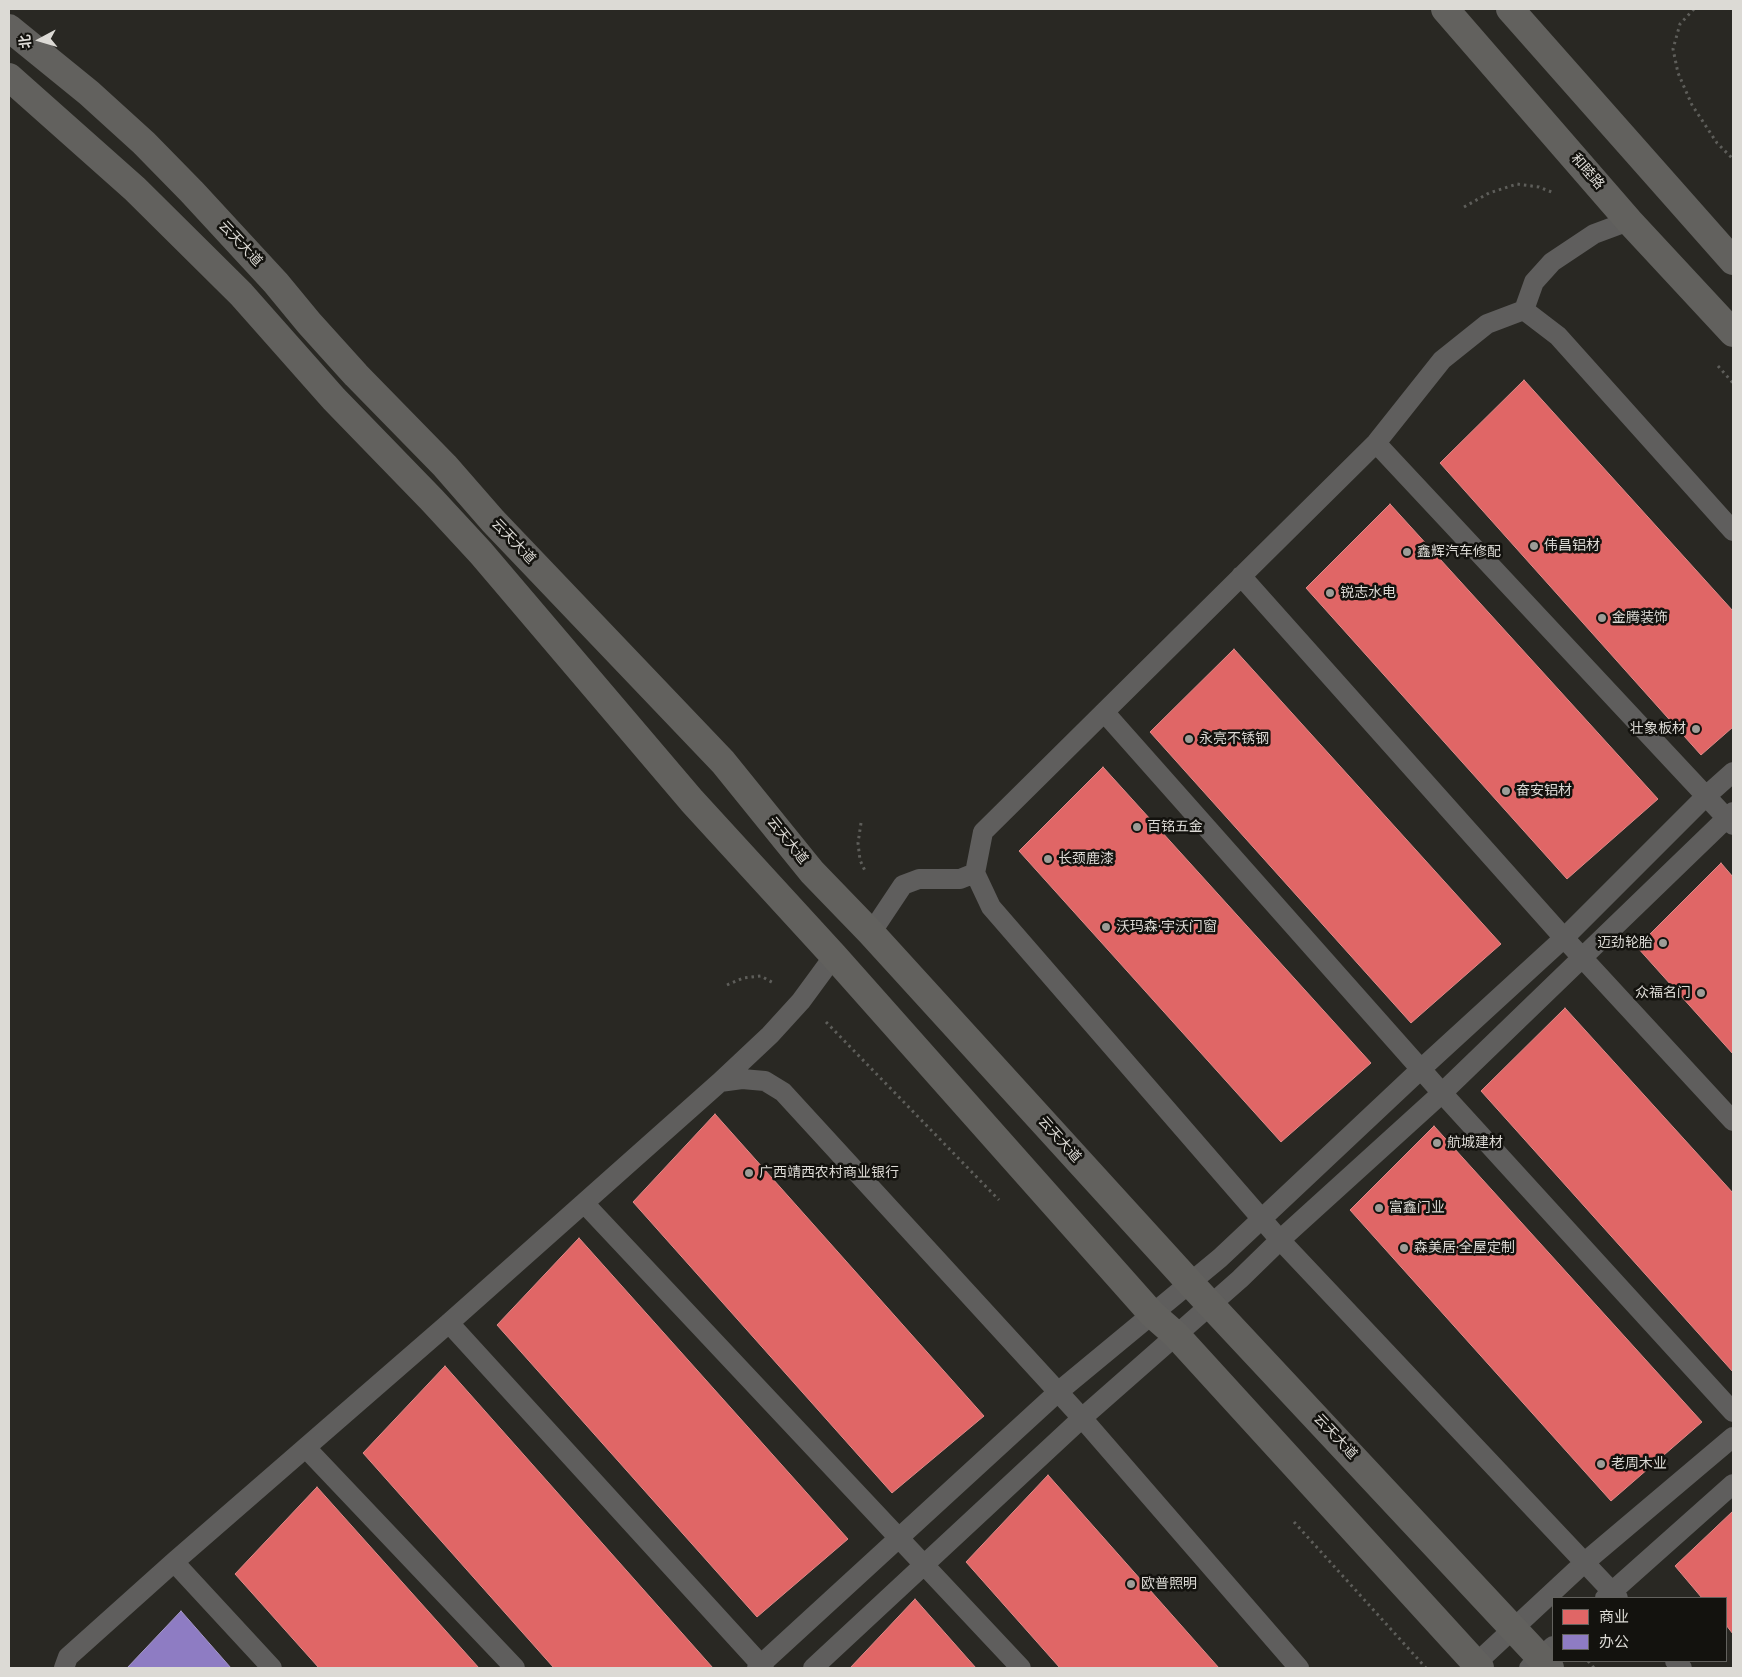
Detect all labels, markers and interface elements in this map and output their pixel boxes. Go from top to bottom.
north arrow [15,15,65,65]
text: 北 [14,34,36,50]
street label: 和睦路 [1567,151,1607,193]
street label: 云天大道 [215,218,265,270]
street label: 云天大道 [488,516,538,568]
place label: 伟昌铝材 [1544,538,1600,554]
marker: 伟昌铝材 [1528,540,1540,552]
place label: 鑫辉汽车修配 [1417,544,1501,560]
marker: 鑫辉汽车修配 [1401,546,1413,558]
place label: 锐志水电 [1340,585,1396,601]
marker: 锐志水电 [1324,587,1336,599]
place label: 金腾装饰 [1612,610,1668,626]
marker: 金腾装饰 [1596,612,1608,624]
place label: 壮象板材 [1630,721,1686,737]
marker: 壮象板材 [1690,723,1702,735]
place label: 永亮不锈钢 [1199,731,1269,747]
marker: 永亮不锈钢 [1183,733,1195,745]
place label: 奋安铝材 [1516,783,1572,799]
marker: 奋安铝材 [1500,785,1512,797]
street label: 云天大道 [763,814,811,868]
place label: 百铭五金 [1147,819,1203,835]
marker: 百铭五金 [1131,821,1143,833]
place label: 长颈鹿漆 [1058,851,1114,867]
marker: 长颈鹿漆 [1042,853,1054,865]
place label: 沃玛森·宇沃门窗 [1116,919,1217,935]
marker: 沃玛森·宇沃门窗 [1100,921,1112,933]
place label: 迈劲轮胎 [1597,935,1653,951]
marker: 迈劲轮胎 [1657,937,1669,949]
place label: 众福名门 [1635,985,1691,1001]
marker: 众福名门 [1695,987,1707,999]
street label: 云天大道 [1034,1114,1084,1166]
place label: 航城建材 [1447,1135,1503,1151]
marker: 航城建材 [1431,1137,1443,1149]
place label: 广西靖西农村商业银行 [759,1165,899,1181]
marker: 广西靖西农村商业银行 [743,1167,755,1179]
place label: 富鑫门业 [1389,1200,1445,1216]
marker: 富鑫门业 [1373,1202,1385,1214]
place label: 森美居·全屋定制 [1414,1240,1515,1256]
marker: 森美居·全屋定制 [1398,1242,1410,1254]
street label: 云天大道 [1310,1411,1360,1463]
place label: 老周木业 [1611,1456,1667,1472]
marker: 老周木业 [1595,1458,1607,1470]
place label: 欧普照明 [1141,1576,1197,1592]
marker: 欧普照明 [1125,1578,1137,1590]
legend [1552,1597,1727,1662]
text: 商业 [1599,1606,1629,1627]
text: 办公 [1599,1631,1629,1652]

